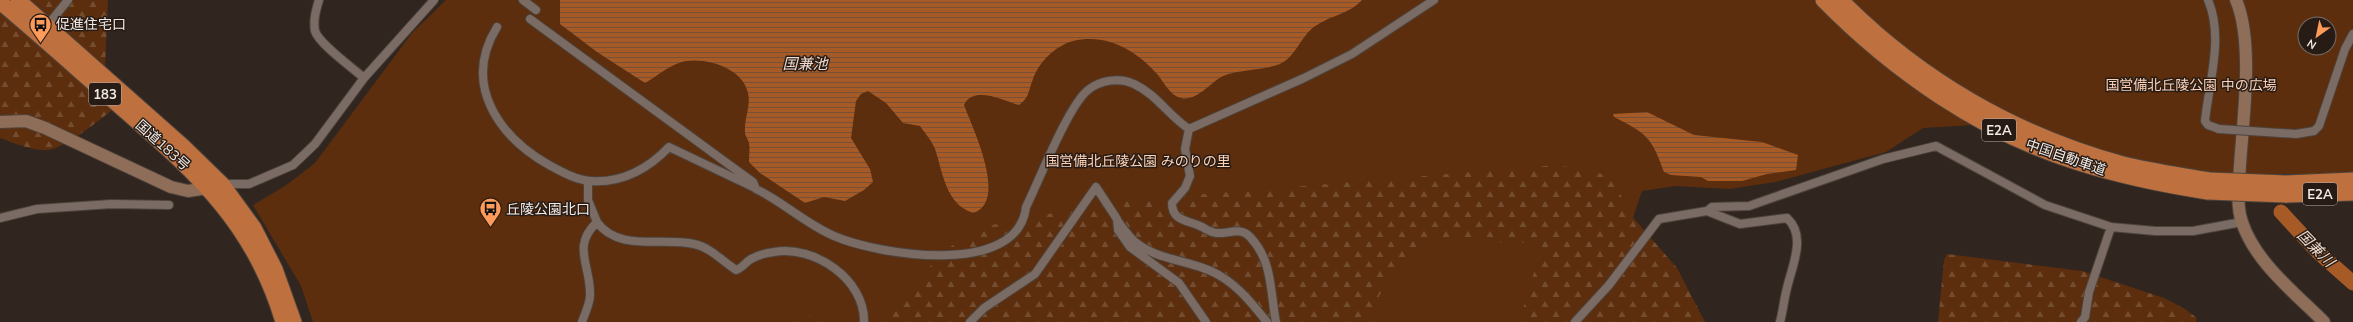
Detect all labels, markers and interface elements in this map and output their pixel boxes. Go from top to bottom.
bus stop icon: 促進住宅口 [27,11,53,44]
place label: 促進住宅口 [56,15,126,33]
north arrow [2297,16,2337,56]
text: N [2304,36,2319,53]
water label: 国兼池 [782,54,829,73]
park label: 国営備北丘陵公園 中の広場 [2105,76,2277,94]
road number: 183 [89,83,121,105]
street label: 国道183号 [132,116,194,174]
road number: E2A [1982,119,2016,141]
street label: 中国自動車道 [2023,135,2109,179]
park label: 国営備北丘陵公園 みのりの里 [1045,152,1231,170]
road number: E2A [2303,183,2337,205]
bus stop icon: 丘陵公園北口 [477,196,503,229]
place label: 丘陵公園北口 [506,200,590,218]
water label: 国兼川 [2293,225,2340,272]

